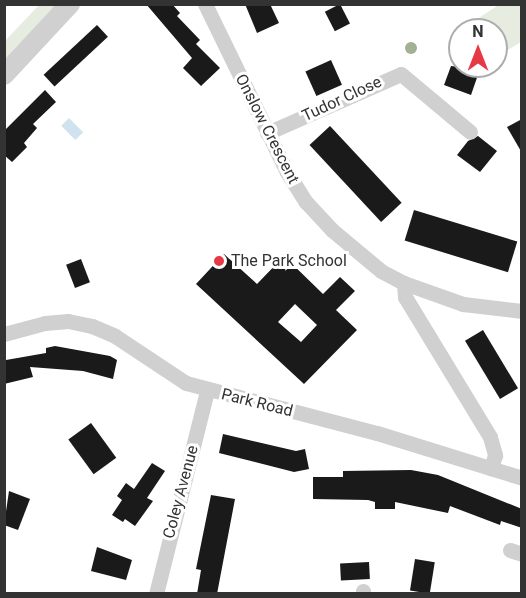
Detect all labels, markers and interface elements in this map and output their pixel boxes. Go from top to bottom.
north arrow [448,18,508,78]
text: N [472,22,484,41]
street label: Onslow Crescent [231,71,303,187]
street label: Tudor Close [299,72,385,126]
place label: The Park School [231,251,347,271]
marker: The Park School [212,254,226,268]
street label: Park Road [219,385,295,421]
street label: Coley Avenue [159,443,203,541]

